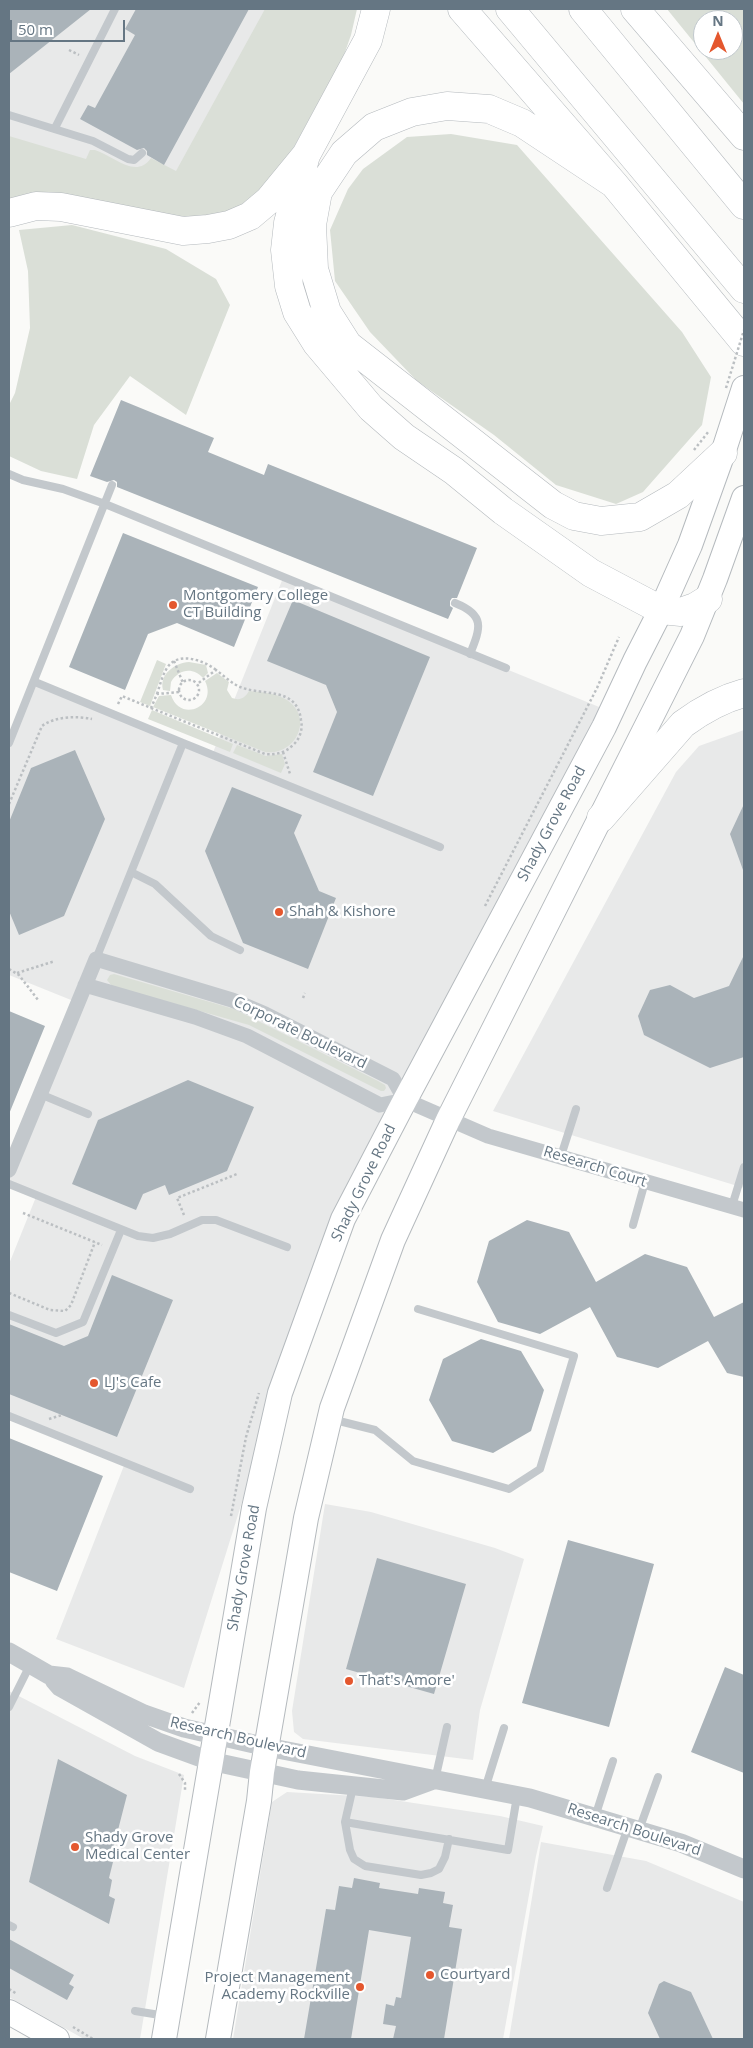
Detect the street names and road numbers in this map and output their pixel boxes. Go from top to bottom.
street label: Shady Grove Road [514,763,590,885]
street label: Corporate Boulevard [230,993,370,1073]
street label: Shady Grove Road [328,1122,400,1244]
street label: Research Court [541,1143,649,1191]
street label: Shady Grove Road [224,1503,264,1633]
street label: Research Boulevard [168,1714,308,1762]
street label: Research Boulevard [565,1800,703,1860]

